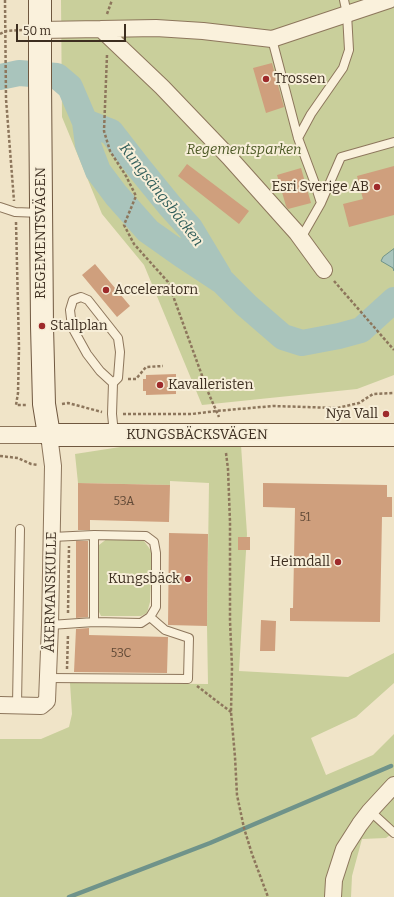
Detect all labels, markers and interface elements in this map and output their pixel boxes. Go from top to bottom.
scale bar [18,16,128,42]
text: 50 m [23,24,51,38]
place label: Trossen [274,71,326,87]
marker: Trossen [261,74,271,84]
water label: Kungsängsbäcken [115,140,207,250]
park label: Regementsparken [186,142,302,158]
street label: REGEMENTSVÄGEN [33,167,49,299]
place label: Esri Sverige AB [271,179,369,195]
marker: Esri Sverige AB [372,182,382,192]
place label: Acceleratorn [114,282,198,298]
marker: Acceleratorn [101,285,111,295]
place label: Stallplan [50,318,108,334]
marker: Stallplan [37,321,47,331]
place label: Kavalleristen [168,377,253,393]
marker: Kavalleristen [155,380,165,390]
place label: Nya Vall [325,406,378,422]
marker: Nya Vall [381,409,391,419]
street label: KUNGSBÄCKSVÄGEN [126,427,268,443]
house number: 53A [114,495,134,509]
house number: 51 [299,511,311,525]
street label: ÅKERMANSKULLE [42,531,60,653]
place label: Heimdall [270,554,330,570]
marker: Heimdall [333,557,343,567]
place label: Kungsbäck [108,571,180,587]
marker: Kungsbäck [183,574,193,584]
house number: 53C [111,647,131,661]

